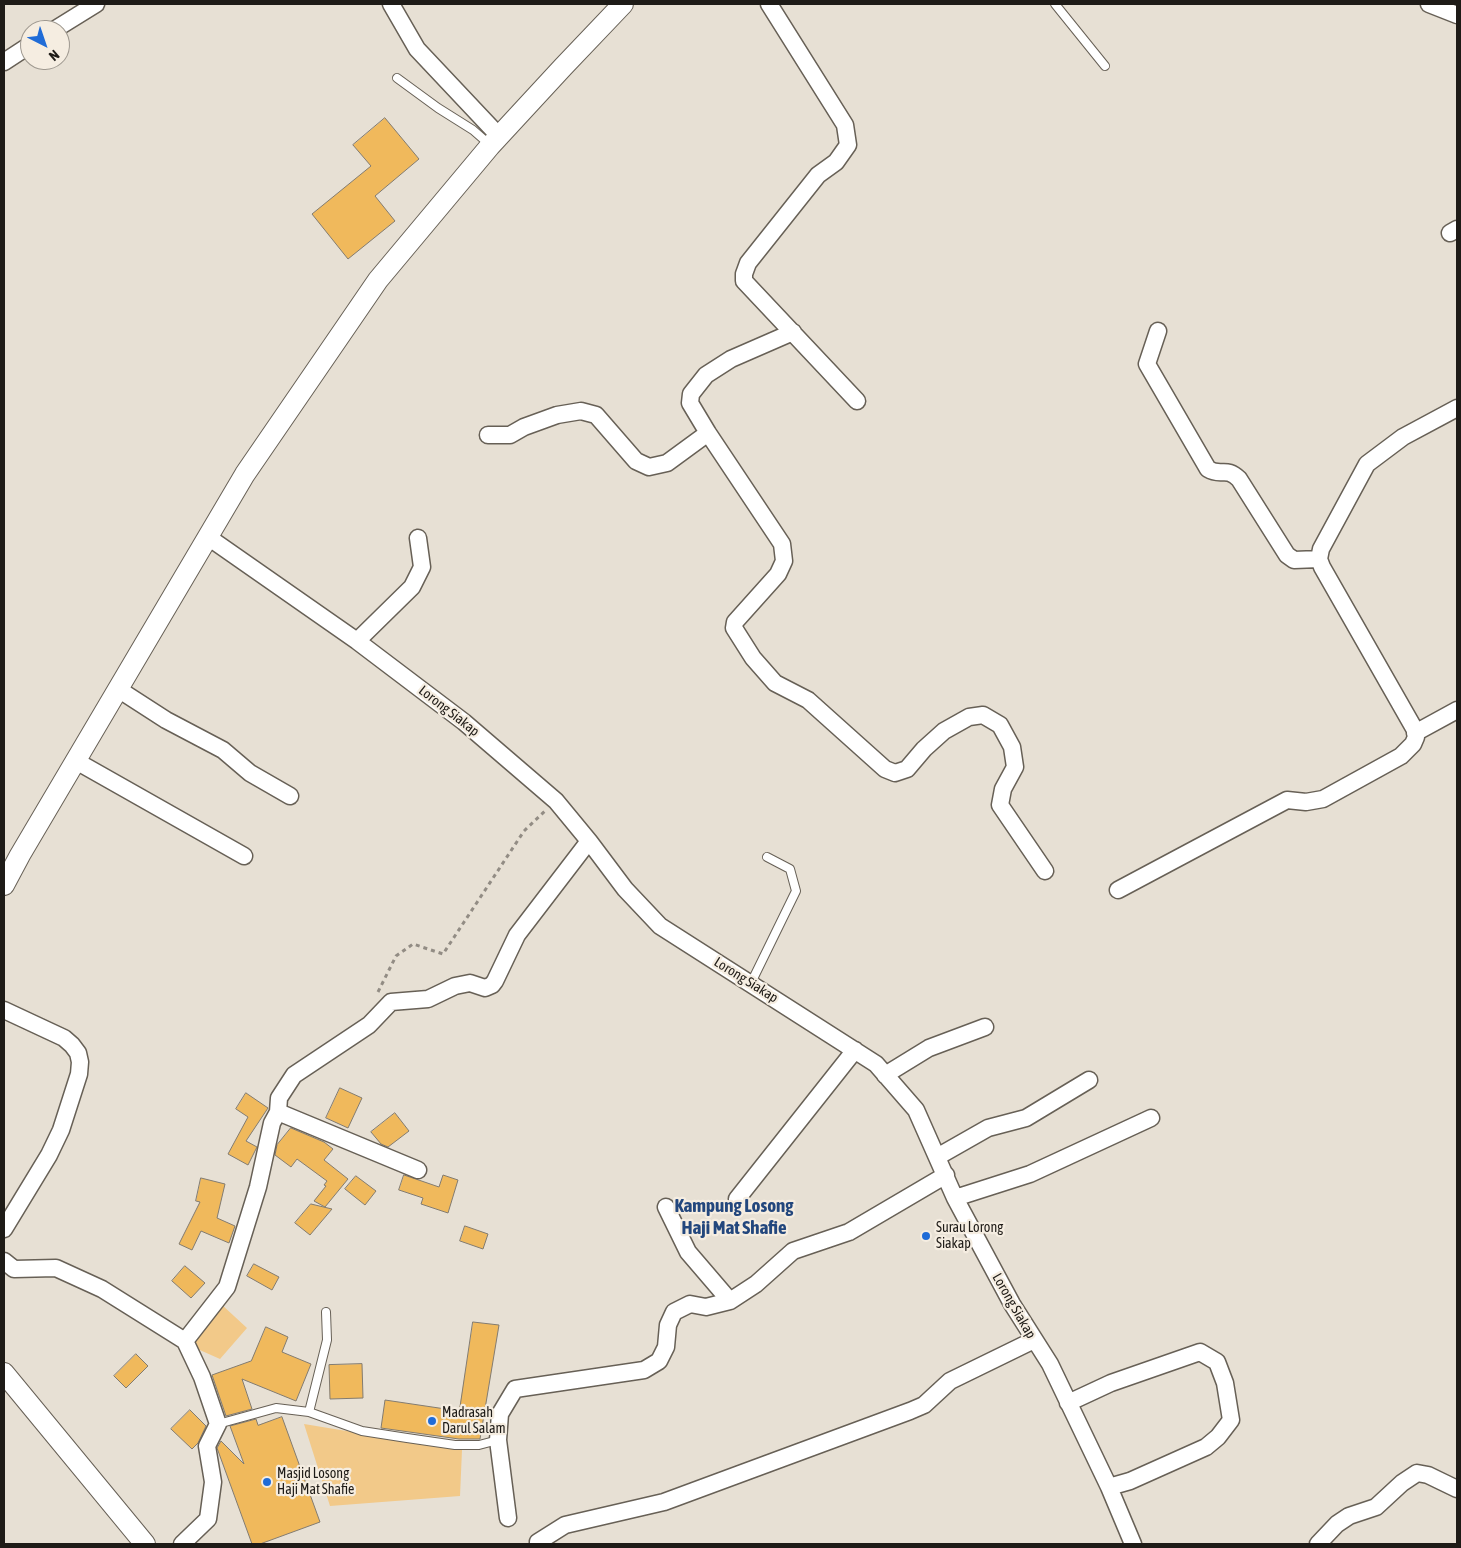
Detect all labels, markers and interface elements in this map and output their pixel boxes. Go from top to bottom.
north arrow [20,20,70,70]
text: N [46,47,63,64]
street label: Lorong Siakap [415,682,483,740]
street label: Lorong Siakap [711,954,781,1006]
district label: Kampung Losong Haji Mat Shafie [675,1195,793,1239]
place label: Surau Lorong Siakap [936,1220,1003,1252]
marker: Surau Lorong Siakap [920,1230,932,1242]
street label: Lorong Siakap [989,1270,1039,1342]
place label: Madrasah Darul Salam [442,1405,506,1438]
marker: Madrasah Darul Salam [426,1415,438,1427]
place label: Masjid Losong Haji Mat Shafie [277,1466,354,1498]
marker: Masjid Losong Haji Mat Shafie [261,1476,273,1488]

